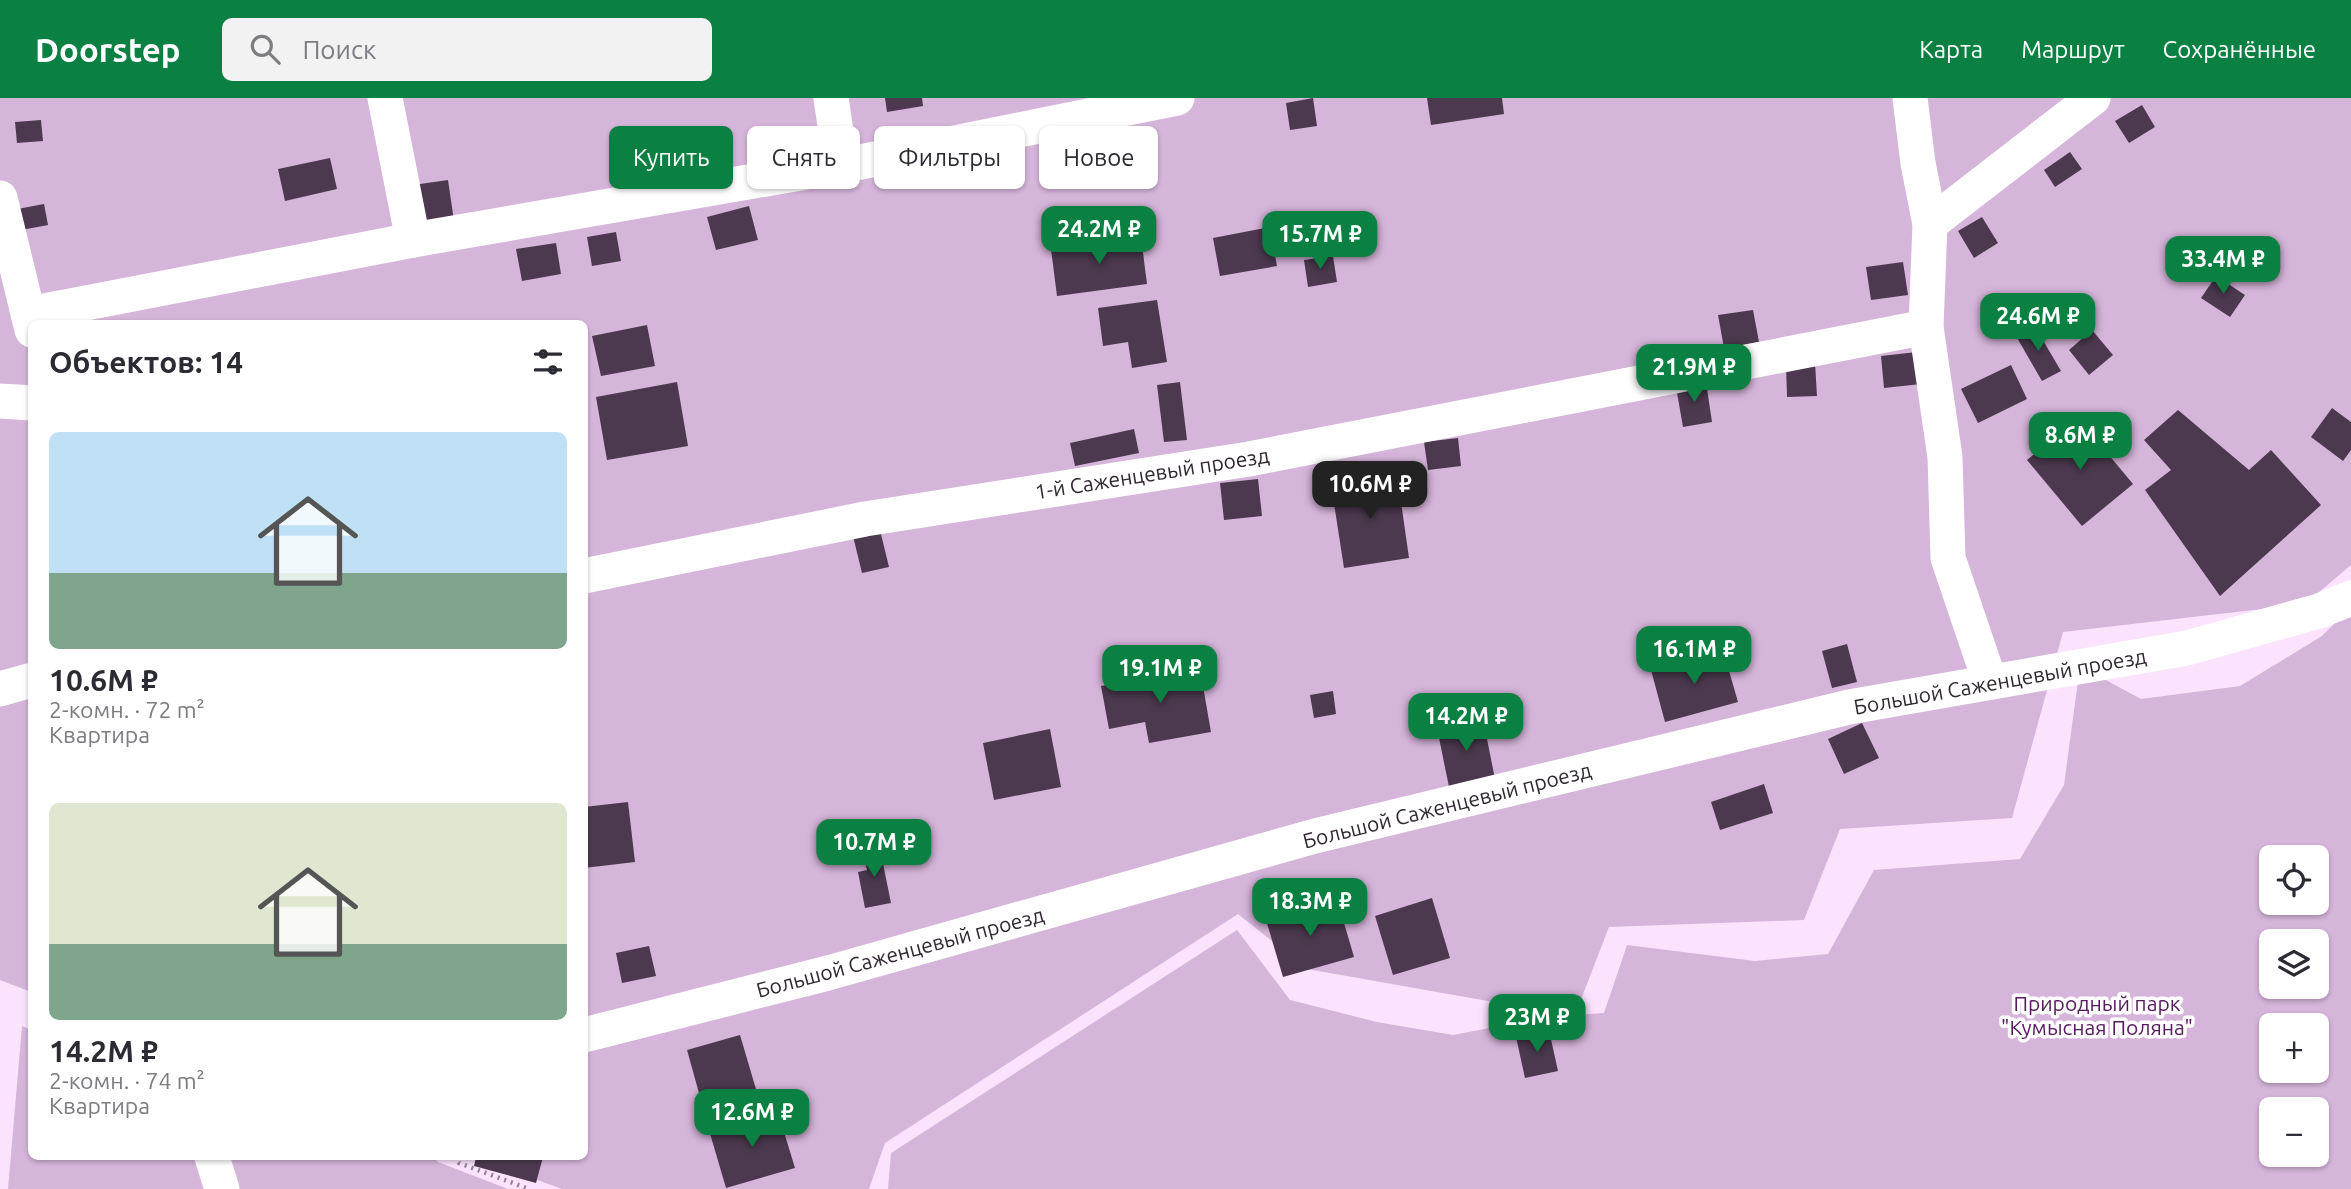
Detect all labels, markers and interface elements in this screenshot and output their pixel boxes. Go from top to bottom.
search box [222,18,712,81]
icon: search [246,30,284,68]
text: Doorstep [35,31,180,68]
text: Поиск [302,35,376,64]
text: Карта [1919,36,1983,63]
text: Маршрут [2021,36,2125,63]
text: Сохранённые [2163,36,2316,63]
chip: Купить [609,126,733,189]
chip: Снять [747,126,860,189]
chip: Фильтры [874,126,1025,189]
chip: Новое [1039,126,1158,189]
pin: 24.2M ₽ [1034,206,1164,266]
pin: 15.7M ₽ [1255,212,1385,271]
text: 24.2M ₽ [1057,216,1141,241]
text: 15.7M ₽ [1278,221,1362,246]
pin: 33.4M ₽ [2158,236,2288,296]
text: 33.4M ₽ [2181,246,2265,271]
pin: 24.6M ₽ [1973,294,2103,353]
text: 24.6M ₽ [1996,303,2080,328]
icon: filters [529,343,567,381]
pin: 21.9M ₽ [1629,344,1759,404]
text: Объектов: 14 [49,345,243,379]
text: 21.9M ₽ [1652,354,1736,379]
pin: 8.6M ₽ [2023,412,2137,472]
text: 8.6M ₽ [2045,422,2115,447]
street label: 1-й Саженцевый проезд [1033,443,1271,503]
pin: 10.6M ₽ [1305,462,1435,521]
text: 10.6M ₽ [1328,471,1412,496]
icon: home [245,478,371,604]
pin: 16.1M ₽ [1629,626,1759,686]
text: 16.1M ₽ [1652,636,1736,661]
street label: Большой Саженцевый проезд [1852,643,2148,719]
pin: 19.1M ₽ [1095,646,1225,705]
text: 19.1M ₽ [1118,655,1202,680]
text: 10.6M ₽ [49,663,158,697]
pin: 14.2M ₽ [1401,694,1531,753]
text: 2-комн. · 72 m² [49,697,205,722]
text: 14.2M ₽ [1424,703,1508,728]
text: Квартира [49,722,150,747]
street label: Большой Саженцевый проезд [1300,757,1594,853]
pin: 10.7M ₽ [809,820,939,879]
text: 10.7M ₽ [832,829,916,854]
map controls [2259,845,2329,1167]
button: locate [2259,845,2329,915]
icon: home [245,849,371,975]
pin: 18.3M ₽ [1245,878,1375,938]
text: 18.3M ₽ [1268,888,1352,913]
street label: Большой Саженцевый проезд [754,902,1046,1002]
button: layers [2259,929,2329,999]
park label: Природный парк "Кумысная Поляна" [2001,991,2193,1039]
pin: 23M ₽ [1488,995,1586,1054]
text: 23M ₽ [1505,1004,1569,1029]
button: + [2259,1013,2329,1083]
text: 14.2M ₽ [49,1034,158,1068]
text: 2-комн. · 74 m² [49,1068,205,1093]
pin: 12.6M ₽ [687,1090,817,1149]
text: Квартира [49,1093,150,1118]
button: − [2259,1097,2329,1167]
text: 12.6M ₽ [710,1099,794,1124]

